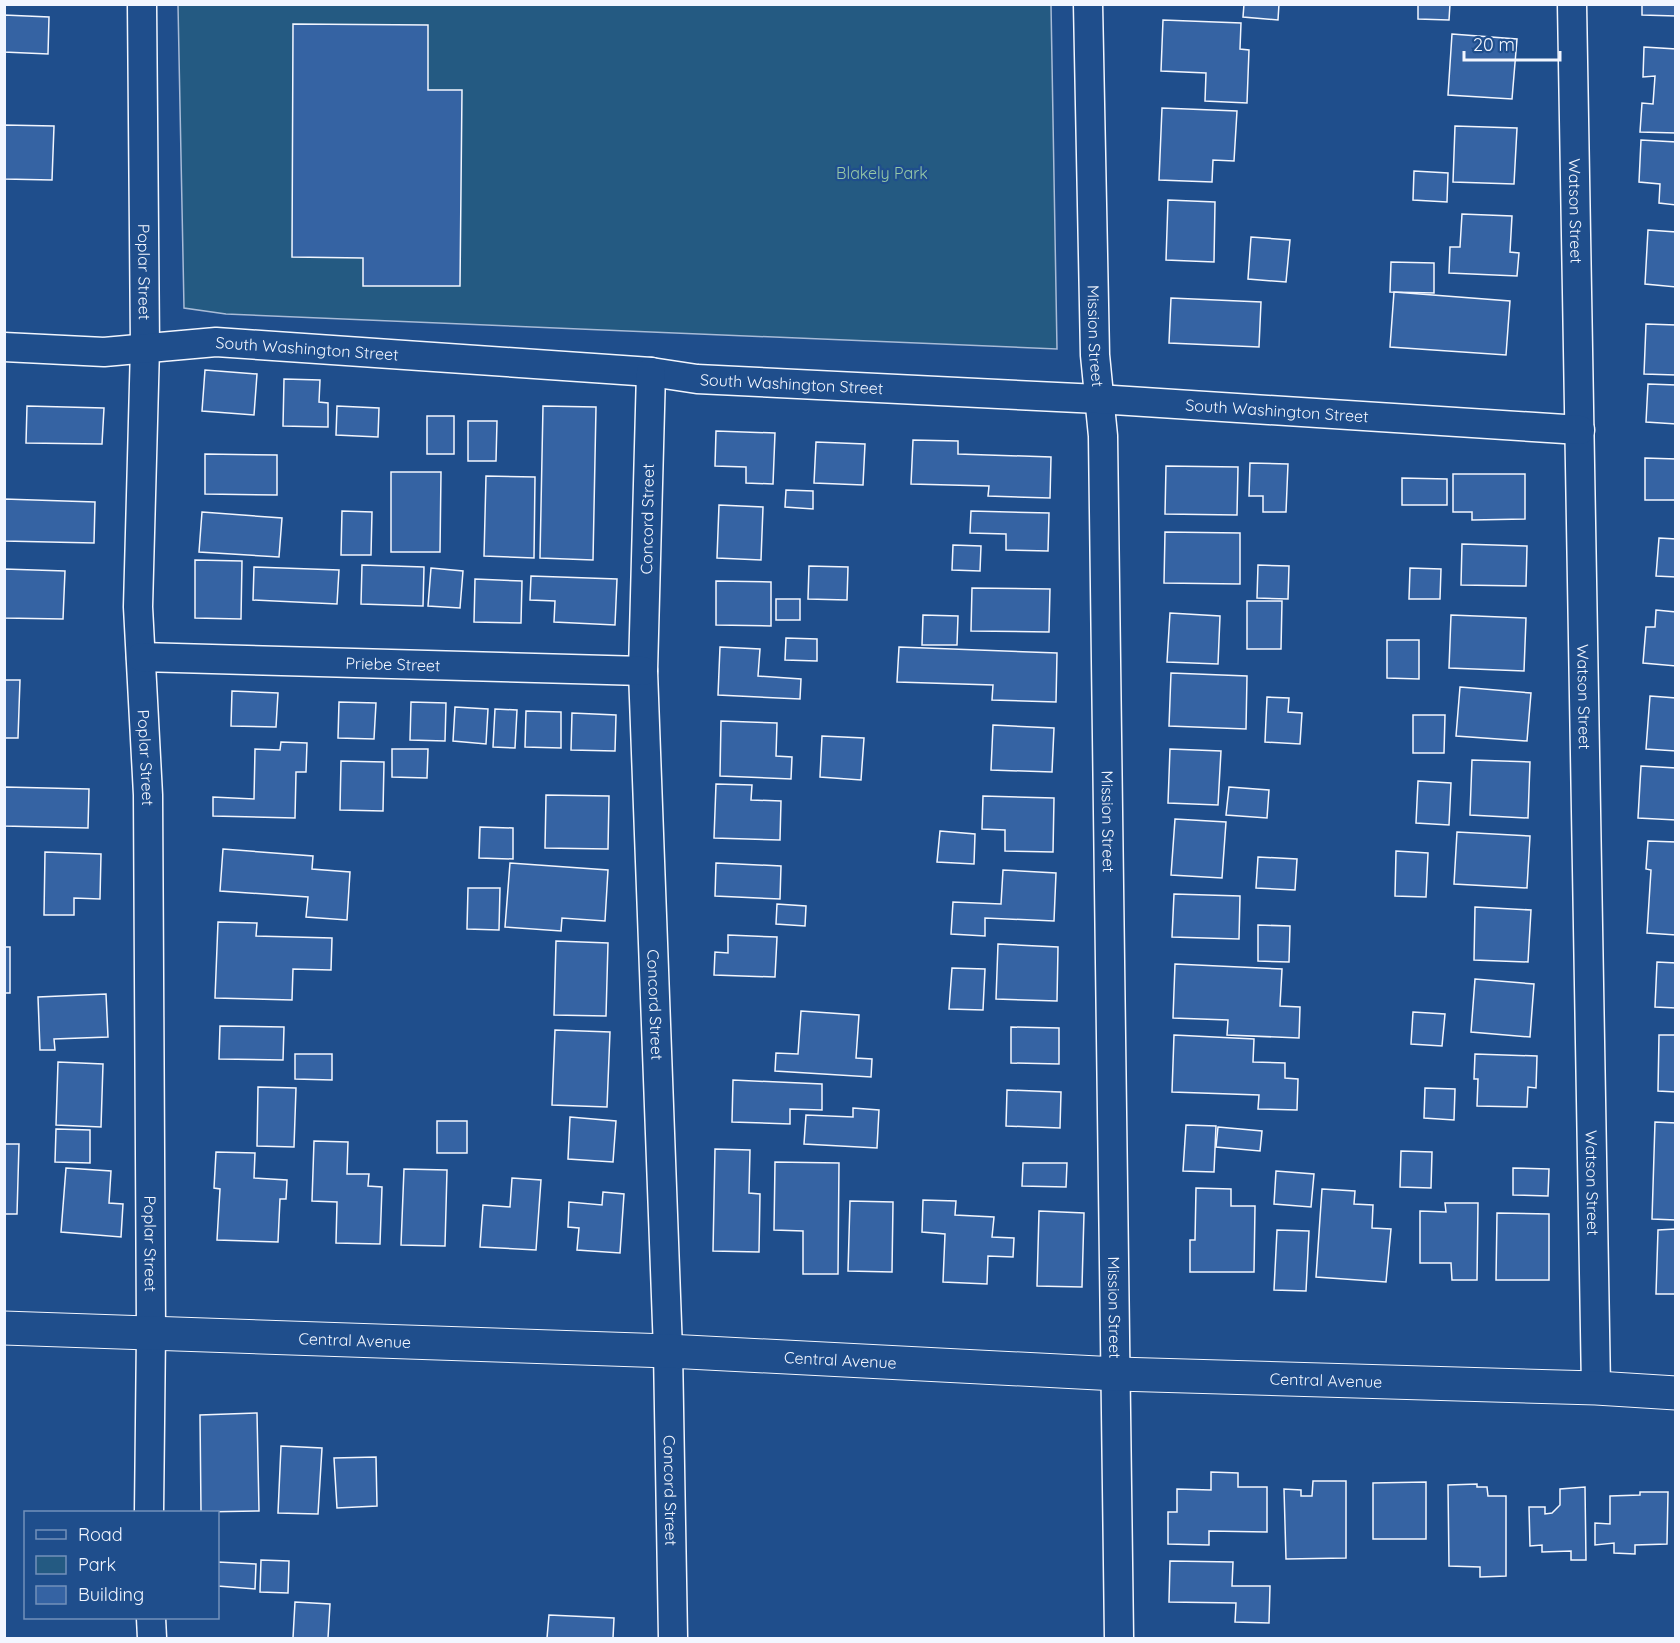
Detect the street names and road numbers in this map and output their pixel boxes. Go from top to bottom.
street label: Watson Street [1565,158,1587,264]
street label: Poplar Street [134,224,155,320]
street label: Mission Street [1084,285,1108,388]
street label: South Washington Street [215,332,399,365]
street label: South Washington Street [700,369,884,398]
street label: South Washington Street [1185,395,1369,426]
street label: Concord Street [636,463,658,575]
street label: Watson Street [1573,644,1595,750]
street label: Priebe Street [345,653,441,675]
street label: Poplar Street [133,709,158,806]
street label: Mission Street [1097,770,1119,873]
street label: Concord Street [643,949,667,1061]
street label: Watson Street [1582,1130,1603,1236]
street label: Poplar Street [140,1195,161,1292]
street label: Mission Street [1104,1256,1125,1359]
street label: Central Avenue [298,1328,411,1352]
street label: Central Avenue [784,1347,897,1373]
street label: Central Avenue [1269,1368,1383,1392]
street label: Concord Street [659,1435,681,1546]

